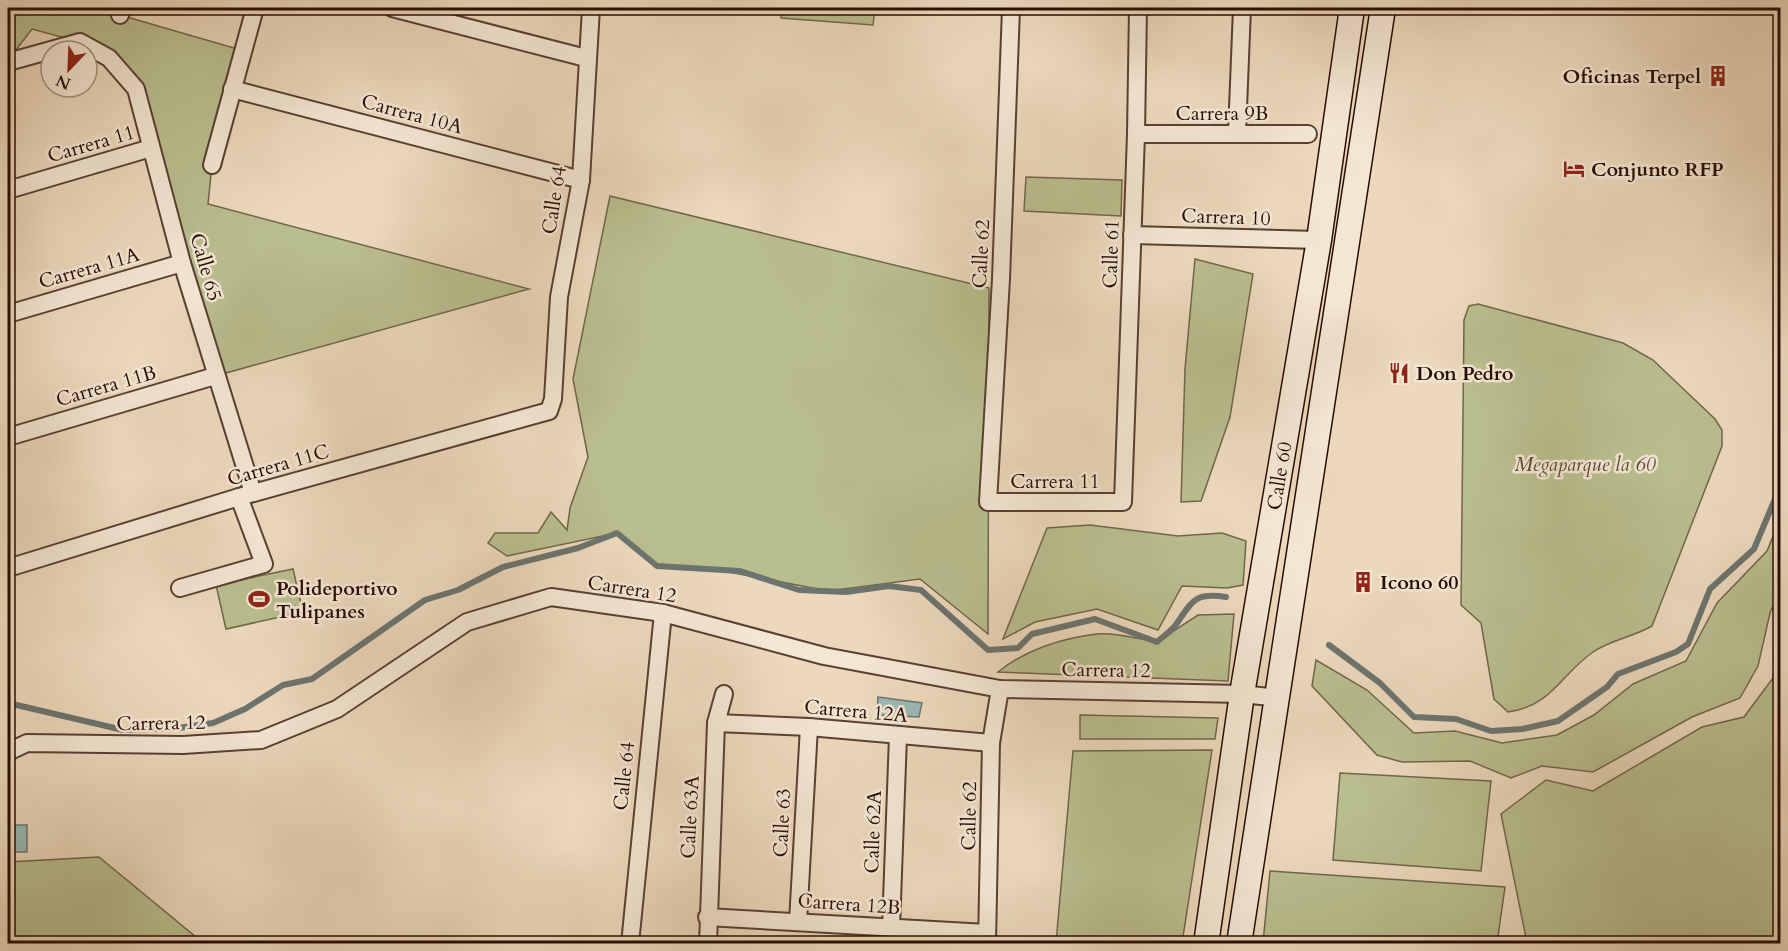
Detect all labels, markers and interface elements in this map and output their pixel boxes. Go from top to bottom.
north arrow [39,39,99,99]
place label: Oficinas Terpel [1563,63,1701,90]
building icon: Oficinas Terpel [1706,64,1730,88]
text: N [53,69,74,95]
street label: Carrera 10A [358,88,466,141]
street label: Carrera 9B [1176,100,1268,127]
street label: Carrera 11 [44,119,138,169]
place label: Conjunto RFP [1591,156,1724,183]
hotel icon: Conjunto RFP [1562,157,1586,181]
street label: Calle 64 [535,164,573,236]
street label: Carrera 10 [1181,202,1271,232]
street label: Calle 62 [966,219,996,289]
street label: Calle 61 [1096,219,1126,289]
street label: Calle 65 [184,230,228,304]
street label: Carrera 11A [35,241,143,295]
street label: Carrera 11B [53,359,159,413]
place label: Don Pedro [1416,360,1513,387]
restaurant icon: Don Pedro [1387,361,1411,385]
street label: Carrera 11C [224,438,332,492]
street label: Calle 60 [1260,439,1298,512]
park label: Megaparque la 60 [1514,451,1656,478]
street label: Carrera 11 [1010,468,1100,495]
street label: Carrera 12 [586,569,678,609]
place label: Icono 60 [1380,569,1459,596]
building icon: Icono 60 [1351,570,1375,594]
place label: Polideportivo Tulipanes [276,575,398,625]
sports icon: Polideportivo Tulipanes [247,587,271,611]
street label: Carrera 12 [1061,656,1151,684]
street label: Carrera 12A [803,693,910,729]
street label: Carrera 12 [116,709,206,737]
street label: Calle 64 [607,740,641,812]
street label: Calle 63A [674,774,706,859]
street label: Calle 62 [955,781,983,851]
street label: Calle 63 [767,788,797,858]
street label: Calle 62A [858,789,888,874]
street label: Carrera 12B [797,887,901,921]

